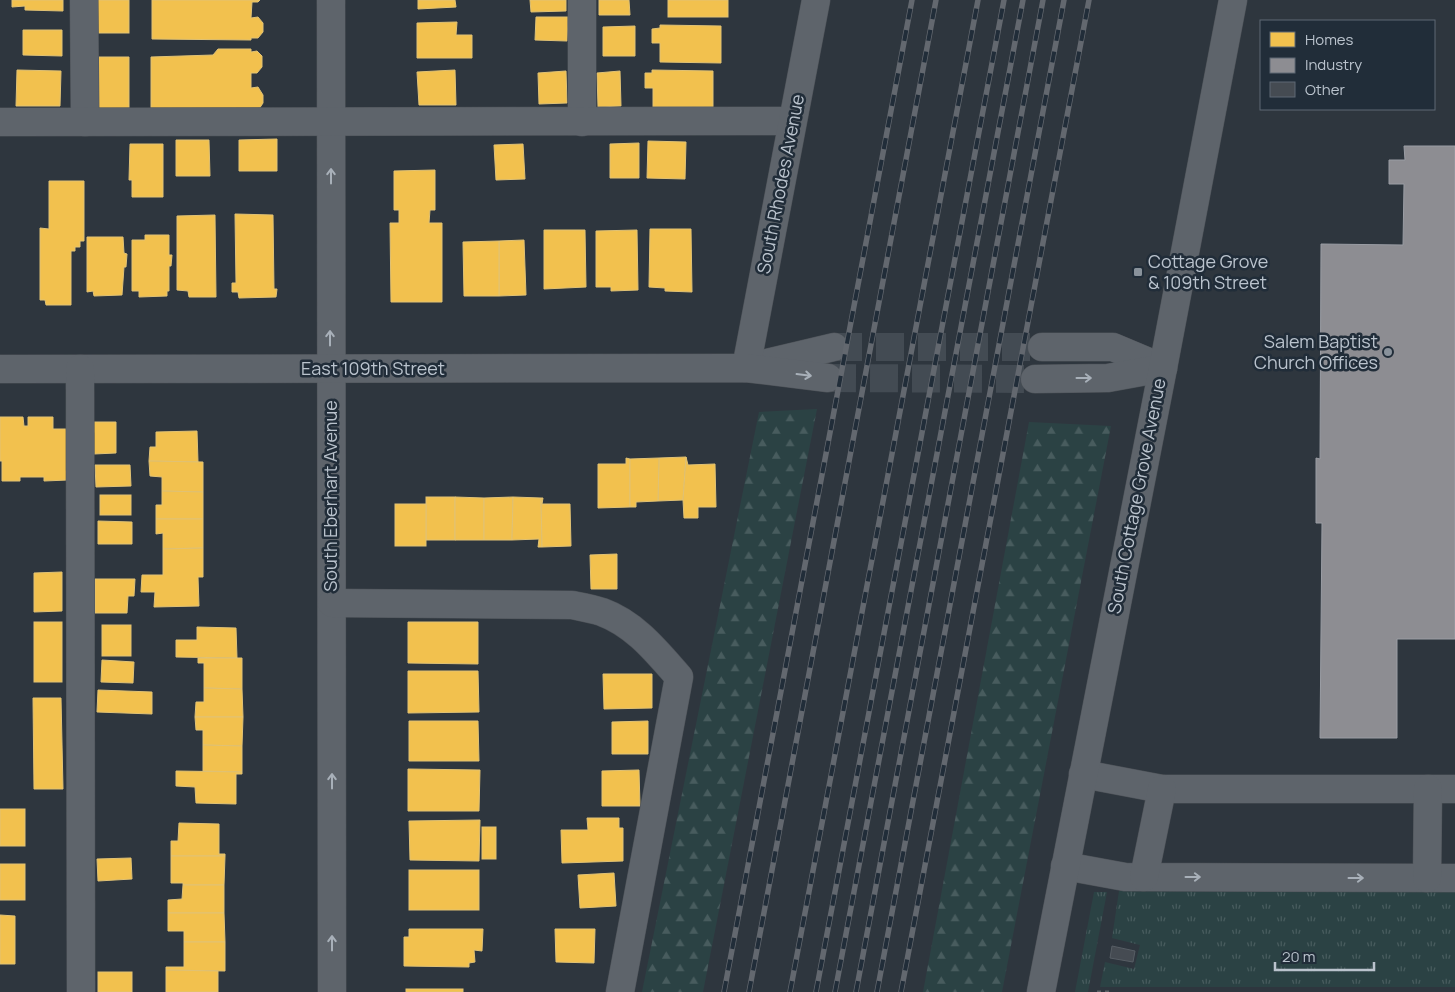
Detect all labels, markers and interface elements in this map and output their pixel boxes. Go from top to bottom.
legend [1260,20,1435,110]
text: Homes [1305,29,1354,50]
text: Industry [1305,54,1362,75]
text: Other [1305,79,1346,100]
street label: South Rhodes Avenue [751,92,809,276]
one-way arrow [326,168,336,184]
place label: Cottage Grove & 109th Street [1148,249,1268,294]
marker: Cottage Grove & 109th Street [1132,266,1144,278]
place label: Salem Baptist Church Offices [1254,329,1378,374]
one-way arrow [325,331,335,347]
marker: Salem Baptist Church Offices [1382,346,1394,358]
street label: East 109th Street [301,356,445,380]
one-way arrow [796,370,812,380]
one-way arrow [1075,373,1091,383]
street label: South Cottage Grove Avenue [1101,376,1171,616]
street label: South Eberhart Avenue [318,400,342,592]
one-way arrow [327,773,337,790]
one-way arrow [1184,872,1201,882]
one-way arrow [1347,873,1363,883]
one-way arrow [327,936,337,952]
scale bar [1275,940,1374,972]
text: 20 m [1282,946,1315,967]

